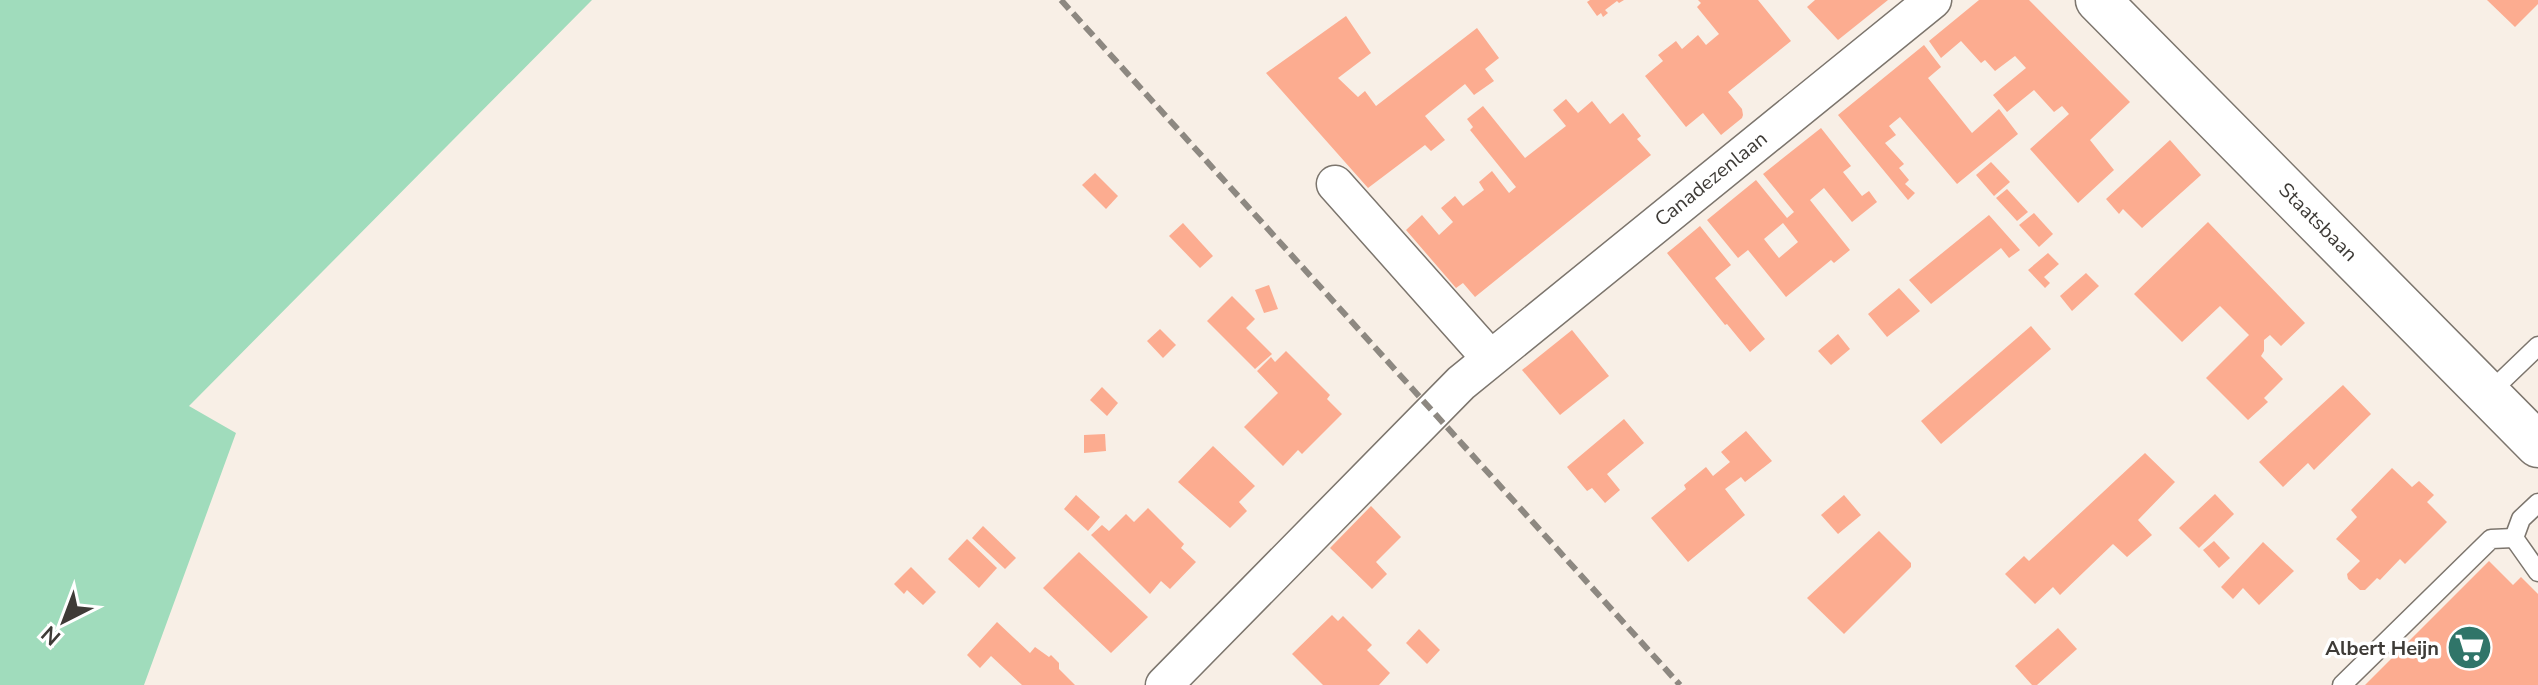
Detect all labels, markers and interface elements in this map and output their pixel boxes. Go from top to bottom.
street label: Canadezenlaan [1649,125,1773,233]
street label: Staatsbaan [2273,177,2363,267]
north arrow [24,581,104,661]
text: N [35,618,67,652]
supermarket icon: Albert Heijn [2446,624,2494,672]
place label: Albert Heijn [2325,635,2439,662]

